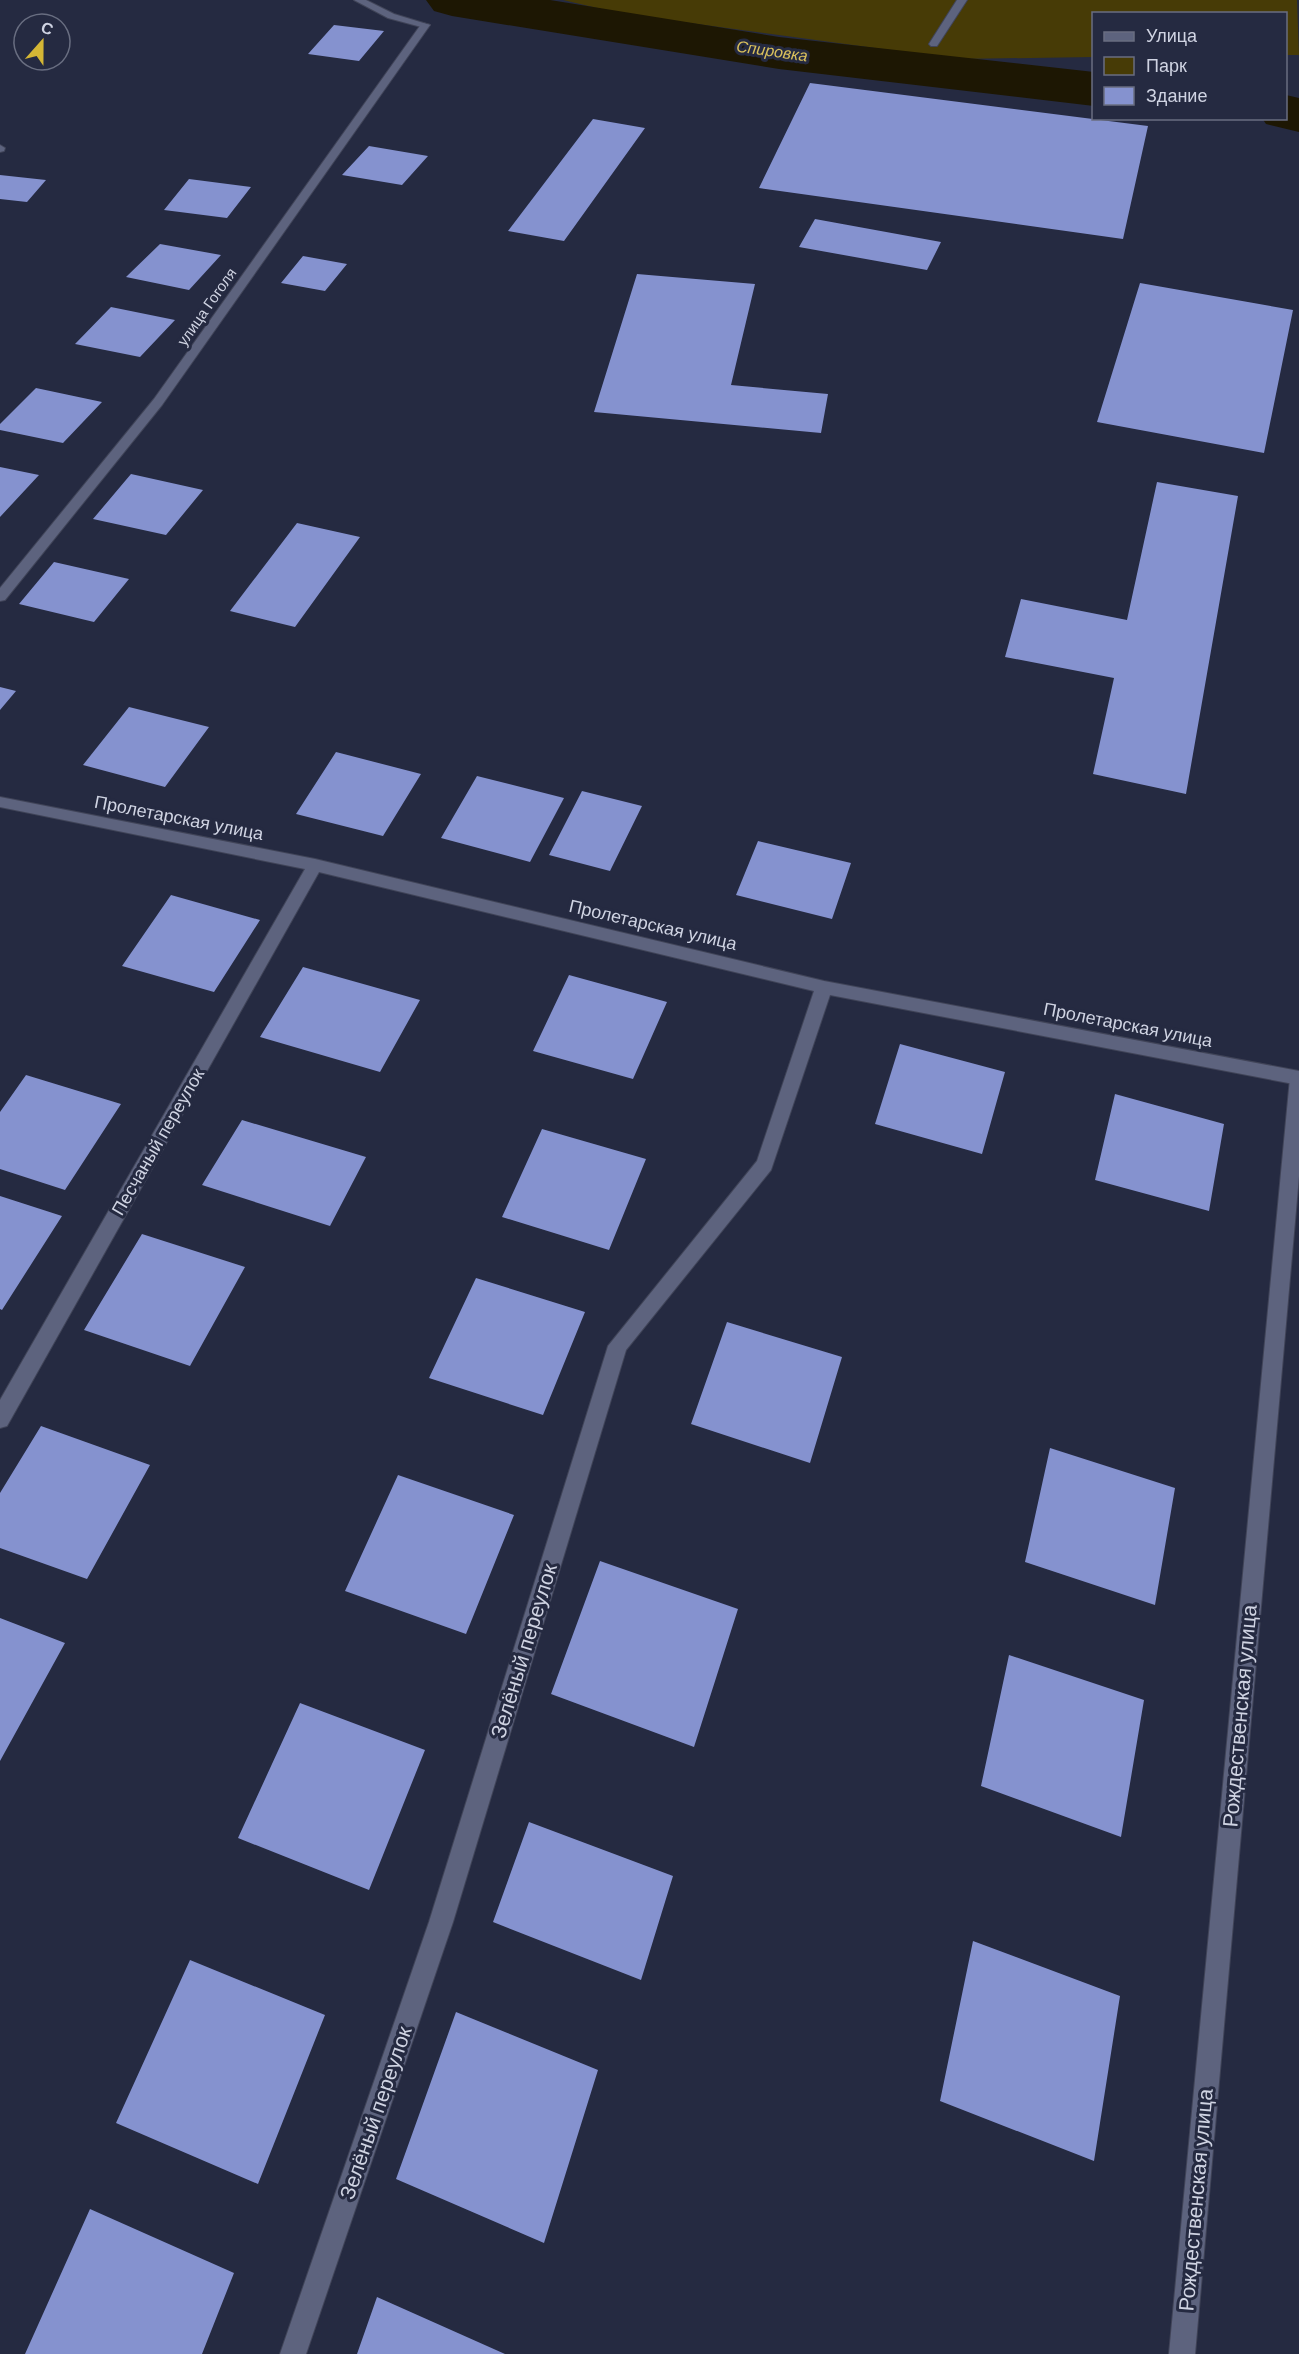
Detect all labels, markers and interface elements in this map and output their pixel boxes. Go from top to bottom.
north arrow [12,12,72,72]
legend [1092,12,1287,120]
text: С [38,17,57,40]
text: Улица [1146,24,1198,48]
water label: Спировка [735,36,809,66]
text: Парк [1146,54,1187,78]
text: Здание [1146,84,1207,108]
street label: улица Гоголя [173,264,241,350]
street label: Пролетарская улица [92,790,267,846]
street label: Пролетарская улица [567,894,740,956]
street label: Пролетарская улица [1041,997,1216,1053]
street label: Песчаный переулок [106,1064,210,1220]
street label: Зелёный переулок [484,1560,564,1742]
street label: Рождественская улица [1216,1603,1264,1828]
street label: Зелёный переулок [333,2022,419,2203]
street label: Рождественская улица [1172,2087,1220,2312]

